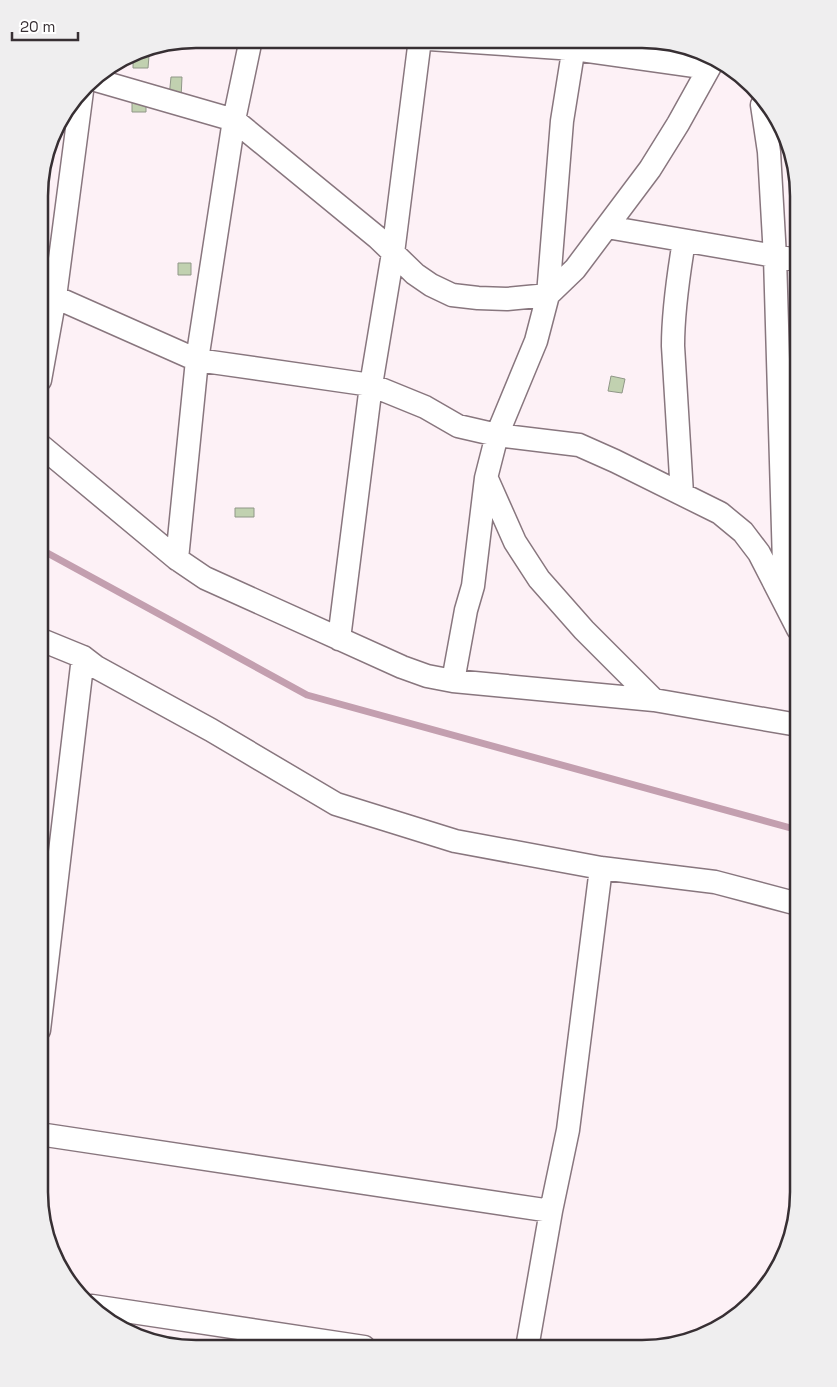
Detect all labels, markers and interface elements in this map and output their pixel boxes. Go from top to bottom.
scale bar [12,10,79,42]
text: 20 m [20,17,55,36]

